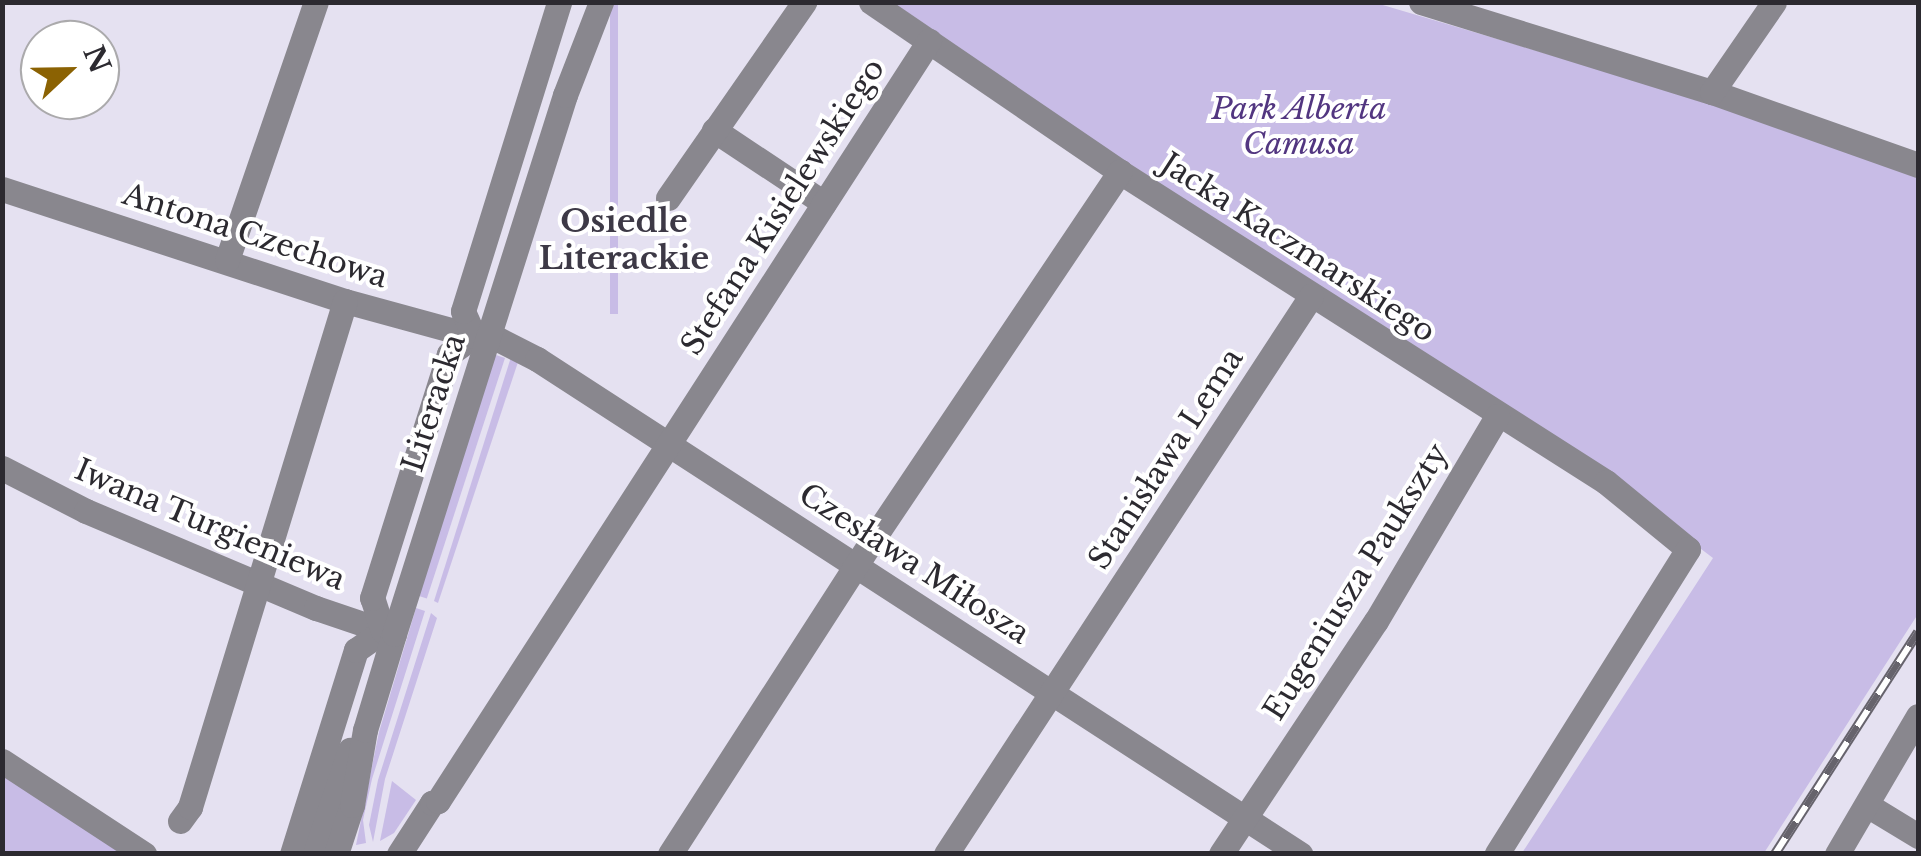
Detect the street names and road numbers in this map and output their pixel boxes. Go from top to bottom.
street label: Stefana Kisielewskiego [674,52,892,362]
street label: Jacka Kaczmarskiego [1154,146,1442,350]
street label: Antona Czechowa [118,176,392,296]
street label: Literacka [395,330,473,476]
street label: Stanisława Lema [1081,342,1251,576]
street label: Eugeniusza Paukszty [1256,437,1456,727]
street label: Iwana Turgieniewa [69,452,351,598]
street label: Czesława Miłosza [792,476,1036,652]

